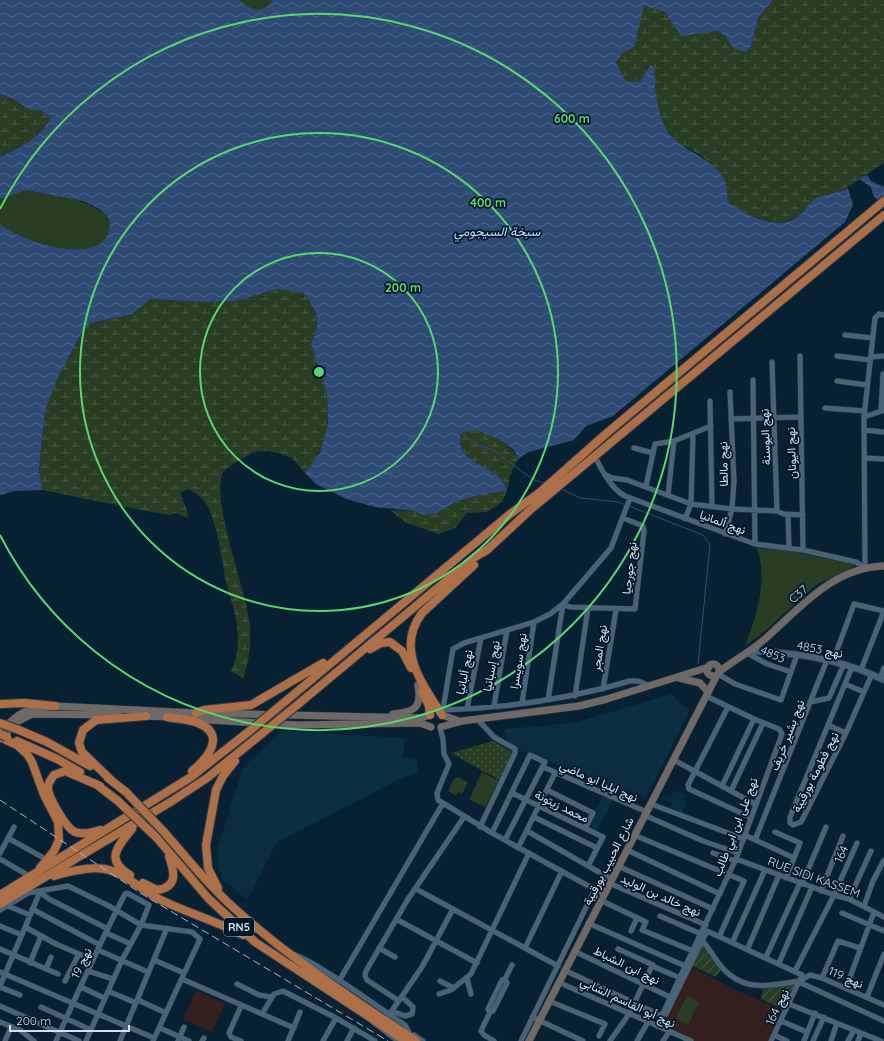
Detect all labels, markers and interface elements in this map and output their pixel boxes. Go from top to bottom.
text: 600 m [554,111,590,126]
text: 400 m [470,195,506,210]
water label: سبخة السيجومي [454,223,541,242]
text: 200 m [385,280,421,295]
centre of rings [312,365,326,379]
street label: نهج البوسنة [757,408,775,465]
street label: نهج اليونان [783,427,801,479]
street label: نهج مالطا [715,441,733,487]
street label: نهج ألمانيا [697,507,748,539]
street label: نهج جورجيا [618,541,642,595]
street label: C37 [785,582,811,606]
street label: نهج المجر [588,624,612,674]
street label: نهج سويسرا [506,632,532,690]
street label: نهج 4853 [795,637,844,663]
street label: نهج إسبانيا [479,639,505,693]
street label: 4853 [758,642,788,666]
street label: نهج ألبانيا [452,648,478,696]
street label: نهج بشير خريف [767,697,809,773]
street label: نهج فطومة بورقيبة [788,729,843,816]
street label: نهج ايليا ابو ماضي [556,757,641,808]
street label: نهج على ابن ابي طالب [709,776,764,879]
street label: محمد زيتونة [532,786,591,826]
street label: شارع الحبيب بورقيبة [579,814,639,909]
street label: 164 [831,843,851,865]
street label: RUE SIDI KASSEM [766,853,862,901]
street label: نهج خالد بن الوليد [618,871,704,921]
road number: RN5 [224,918,254,936]
street label: نهج ابن الشباط [591,943,663,989]
street label: نهج 19 [67,945,96,982]
street label: نهج 119 [825,963,866,993]
street label: نهج أبو القاسم الشابي [577,973,678,1033]
street label: نهج 164 [762,986,794,1028]
scale bar [10,1007,129,1033]
text: 200 m [16,1013,51,1028]

